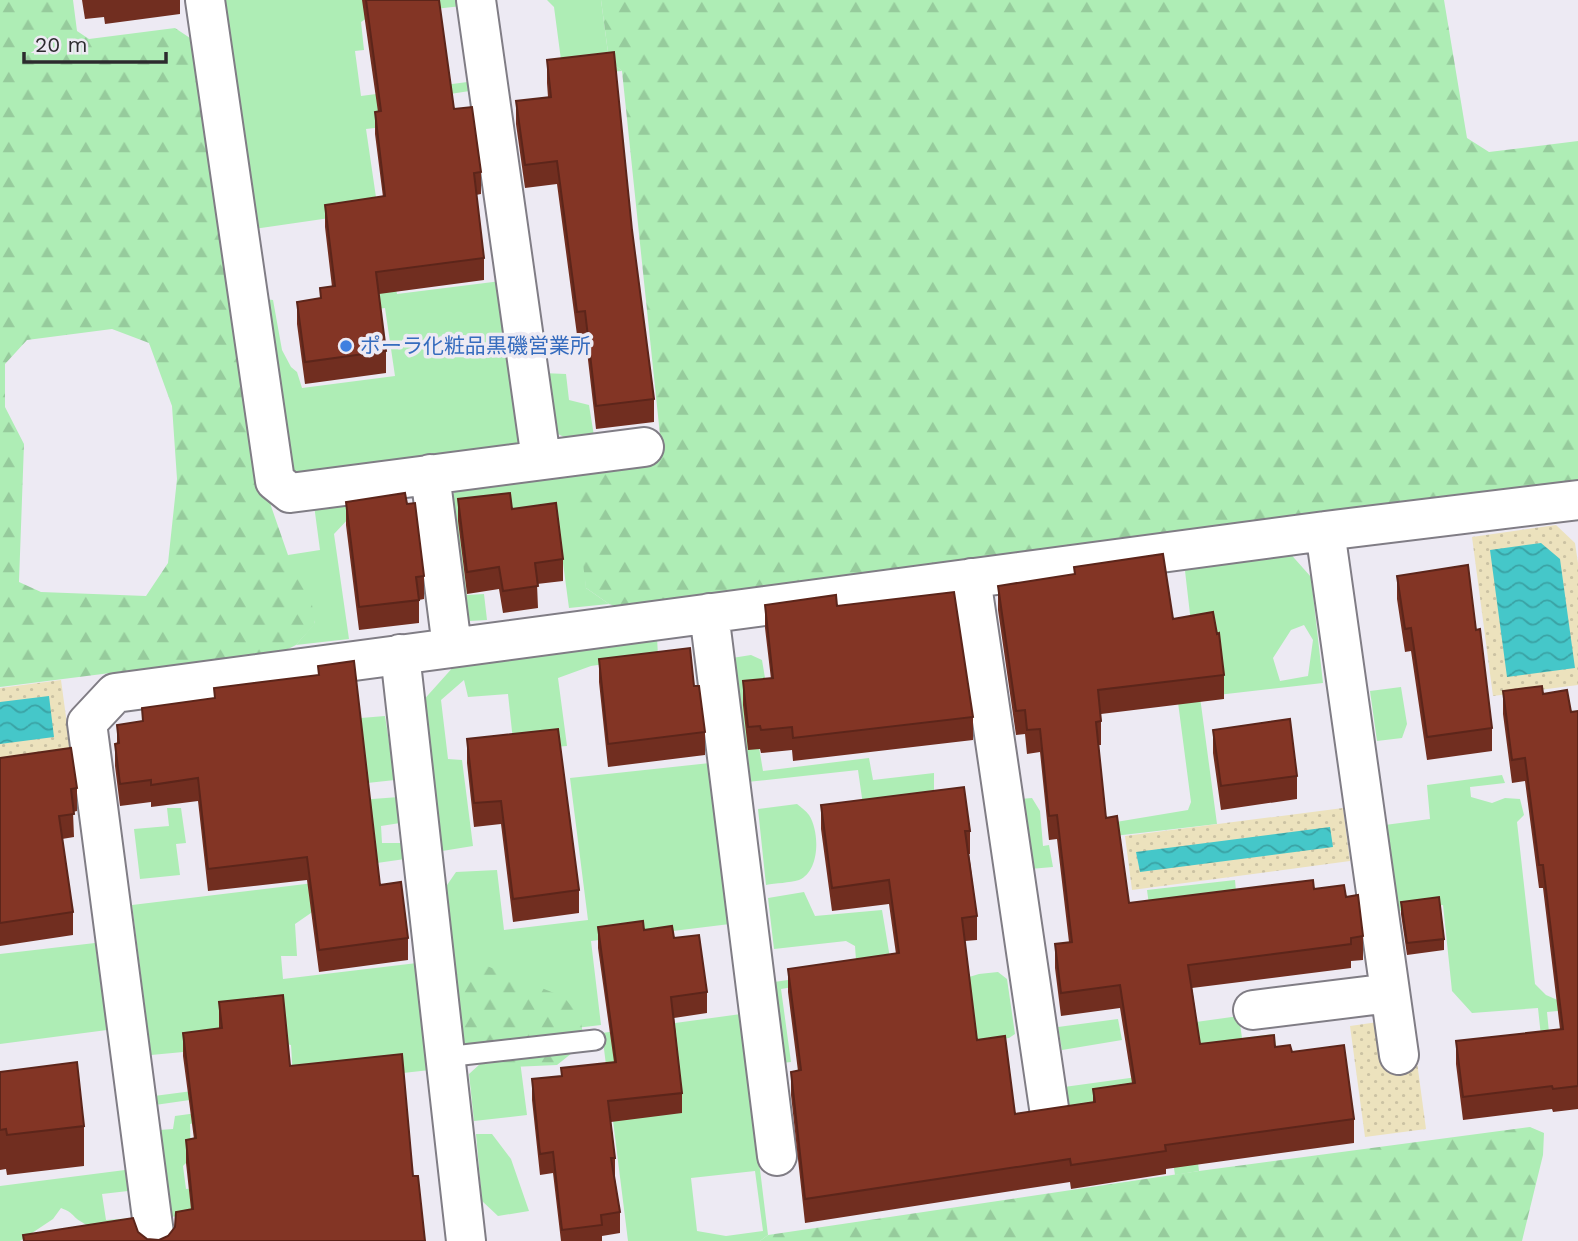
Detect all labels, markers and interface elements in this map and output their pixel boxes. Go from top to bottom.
scale bar [24,21,166,65]
text: 20 m [35,32,87,57]
place label: ポーラ化粧品黒磯営業所 [360,333,591,358]
marker: ポーラ化粧品黒磯営業所 [338,338,354,354]

